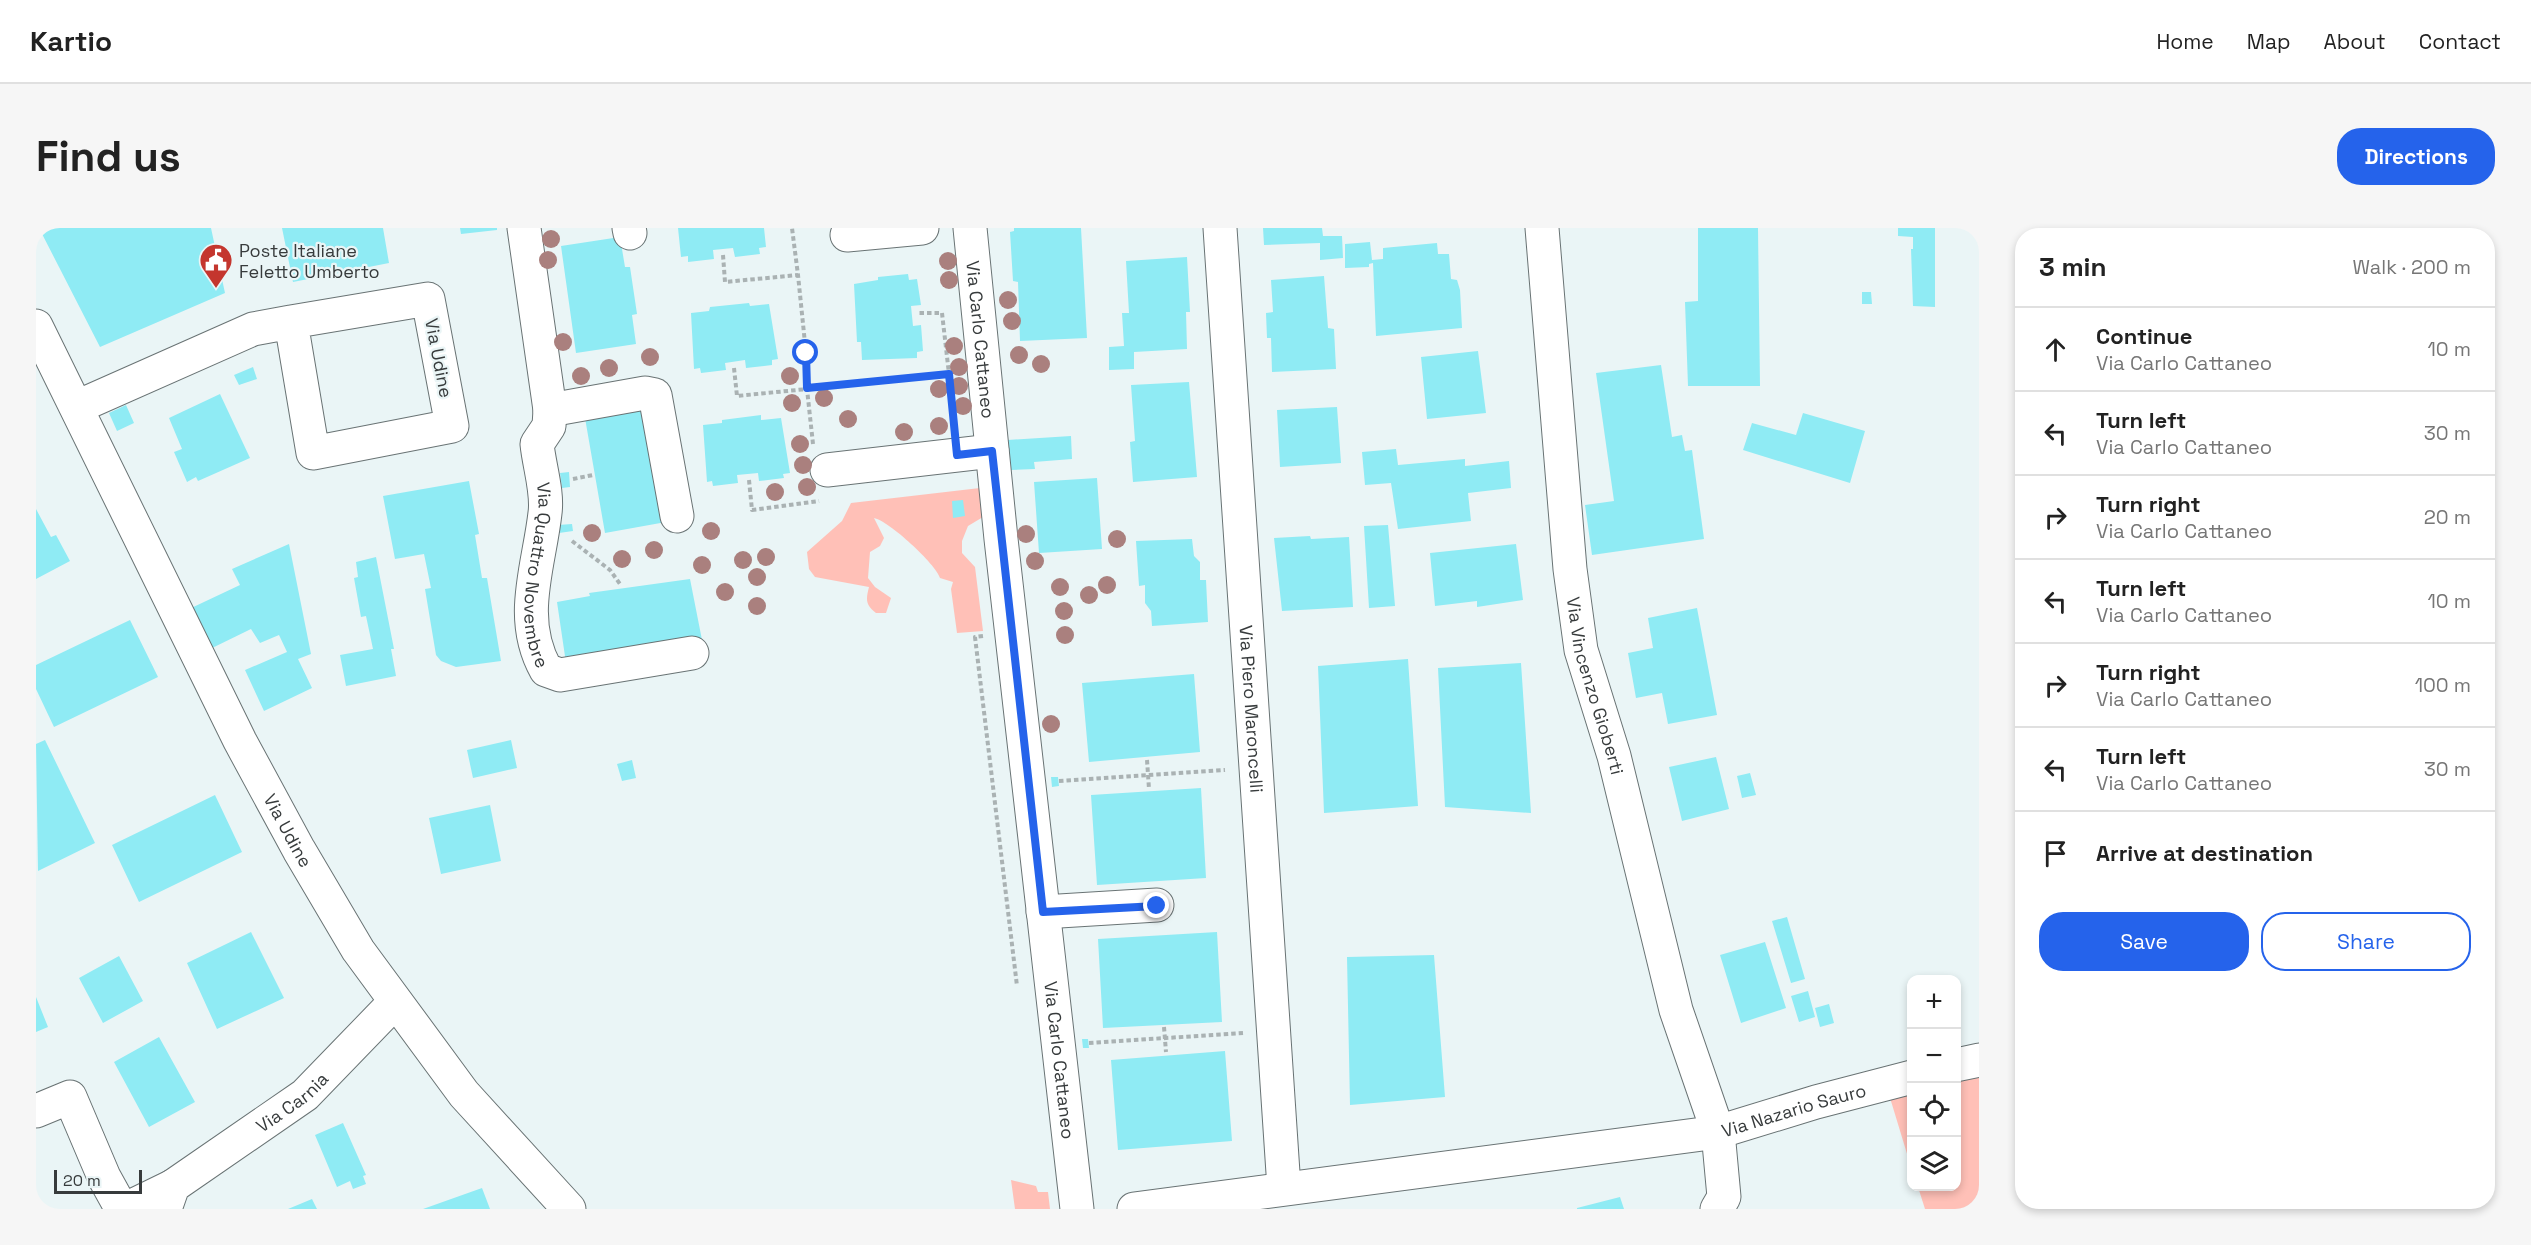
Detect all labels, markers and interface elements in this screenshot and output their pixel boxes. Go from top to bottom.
text: Kartio [30,23,112,59]
text: Home [2156,28,2214,55]
text: Map [2247,28,2291,55]
text: About [2324,28,2386,55]
text: Contact [2419,28,2501,55]
button: Directions [2337,128,2495,185]
text: Find us [36,130,181,183]
place label: Poste Italiane Feletto Umberto [239,239,380,283]
public building icon: Poste Italiane Feletto Umberto [198,242,234,289]
text: 3 min [2039,250,2107,284]
text: Walk · 200 m [2352,254,2471,280]
street label: Via Carlo Cattaneo [962,259,1000,420]
street label: Via Udine [420,316,458,400]
text: Continue [2096,322,2192,350]
icon: ahead [2039,333,2072,366]
text: 10 m [2427,336,2471,362]
route start [792,339,818,365]
text: Via Carlo Cattaneo [2096,350,2272,376]
text: Turn left [2096,406,2186,434]
icon: left [2039,417,2072,450]
text: 30 m [2424,420,2471,446]
text: Via Carlo Cattaneo [2096,434,2272,460]
street label: Via Quattro Novembre [520,481,557,671]
text: Turn right [2096,490,2201,518]
icon: right [2039,501,2072,534]
text: 20 m [2424,504,2471,530]
text: Via Carlo Cattaneo [2096,518,2272,544]
text: Turn left [2096,574,2186,602]
icon: left [2039,585,2072,618]
text: 10 m [2427,588,2471,614]
street label: Via Vincenzo Gioberti [1562,595,1630,777]
text: Via Carlo Cattaneo [2096,602,2272,628]
street label: Via Piero Maroncelli [1235,624,1269,794]
text: Turn right [2096,658,2201,686]
icon: right [2039,669,2072,702]
text: 100 m [2415,672,2471,698]
text: Via Carlo Cattaneo [2096,686,2272,712]
text: Turn left [2096,742,2186,770]
icon: left [2039,753,2072,786]
text: 30 m [2424,756,2471,782]
text: Via Carlo Cattaneo [2096,770,2272,796]
street label: Via Udine [259,790,318,871]
icon: arrive [2039,837,2072,870]
text: Arrive at destination [2096,839,2313,867]
route end [1143,892,1169,918]
button: Save [2039,912,2249,971]
button: Share [2261,912,2471,971]
map controls [1907,975,1961,1191]
button: + [1907,975,1961,1029]
street label: Via Carlo Cattaneo [1040,980,1080,1140]
button: − [1907,1029,1961,1083]
street label: Via Carnia [251,1067,333,1137]
street label: Via Nazario Sauro [1719,1078,1868,1142]
button: locate [1907,1083,1961,1137]
button: layers [1907,1137,1961,1191]
scale bar [54,1167,142,1194]
text: 20 m [63,1170,101,1191]

